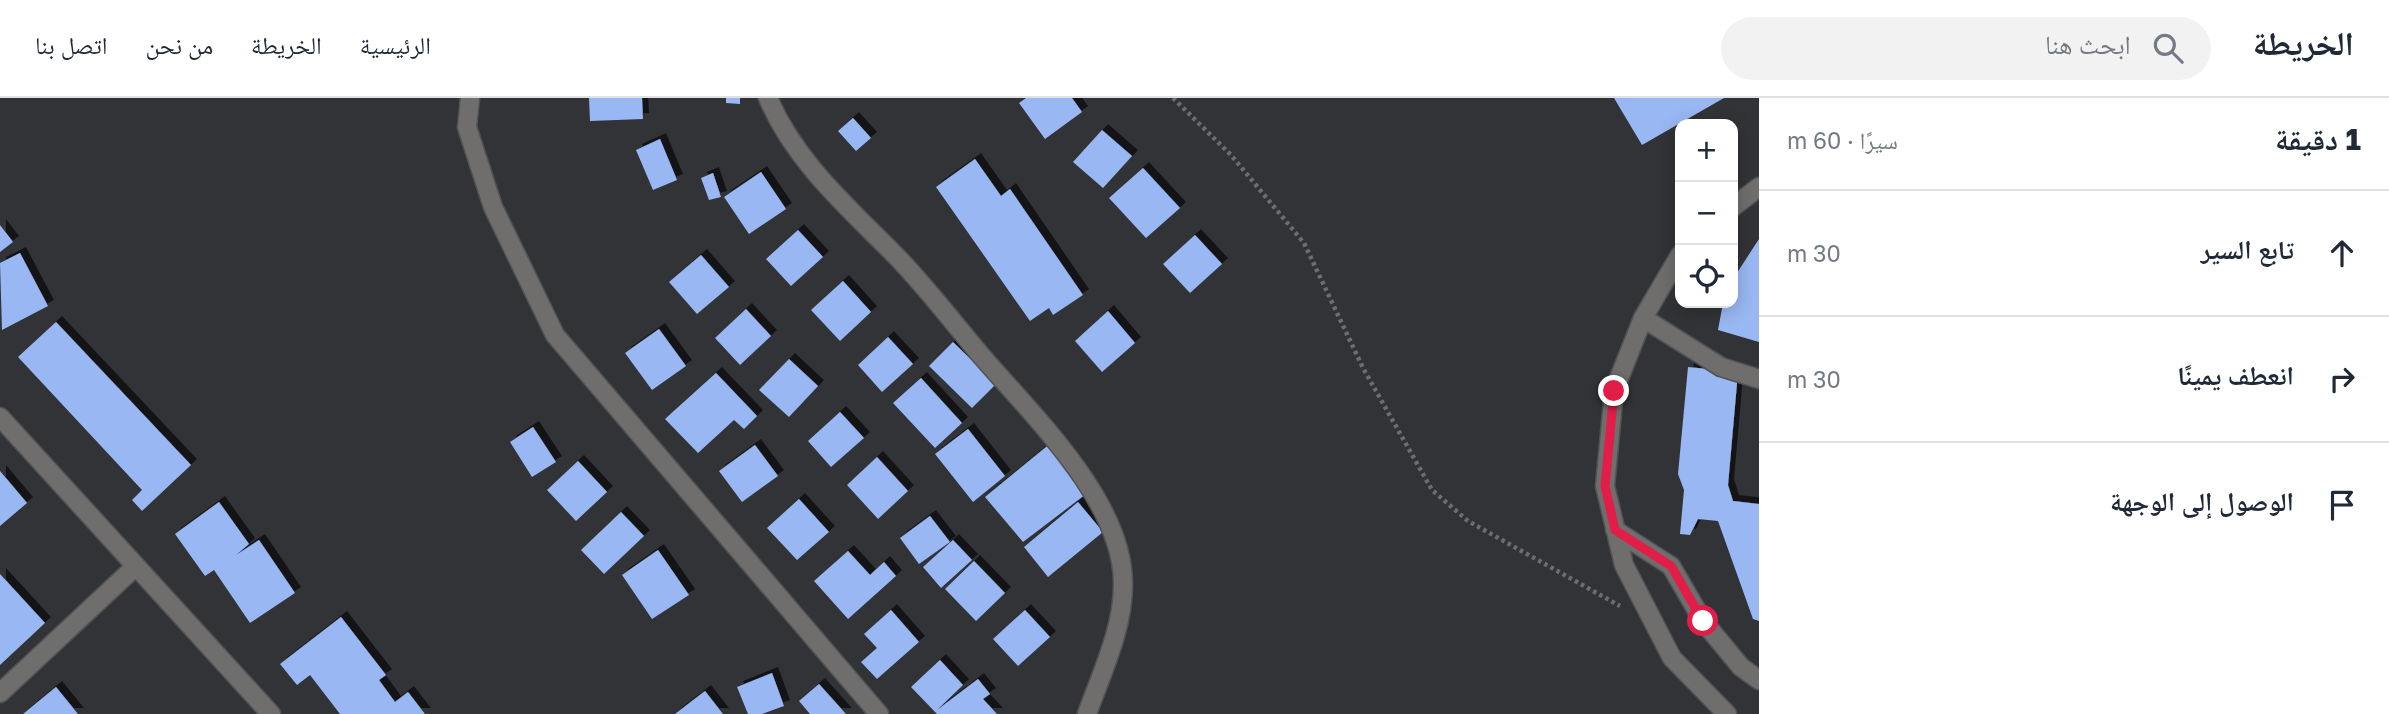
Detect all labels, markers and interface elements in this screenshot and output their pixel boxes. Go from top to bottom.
search box [1721,17,2211,80]
text: الخريطة [2253,23,2354,62]
text: ابحث هنا [2045,29,2131,60]
icon: search [2149,29,2187,67]
text: اتصل بنا [35,30,107,59]
text: من نحن [145,30,213,59]
text: الخريطة [251,30,322,59]
text: الرئيسية [360,30,431,59]
map controls [1675,119,1738,308]
button: + [1675,119,1738,182]
text: 1 دقيقة [2275,121,2361,157]
text: سيرًا · 60 m [1787,126,1898,154]
button: − [1675,182,1738,245]
text: تابع السير [2201,234,2294,265]
icon: ahead [2323,234,2361,272]
text: 30 m [1787,239,1841,267]
button: locate [1675,245,1738,308]
text: انعطف يمينًا [2177,360,2294,391]
icon: right [2323,360,2361,398]
text: 30 m [1787,365,1841,393]
route end [1598,375,1629,406]
text: الوصول إلى الوجهة [2110,486,2294,517]
icon: arrive [2323,486,2361,524]
route start [1687,605,1718,636]

